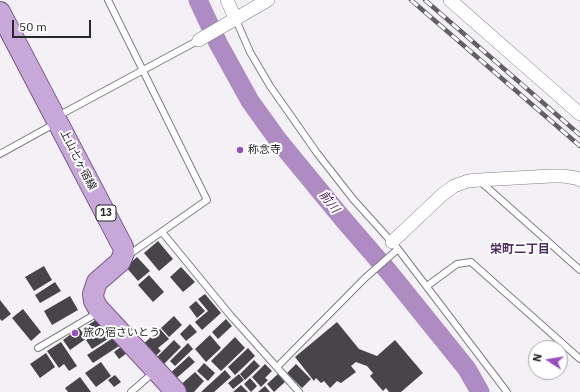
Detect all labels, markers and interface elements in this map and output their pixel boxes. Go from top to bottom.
scale bar [14,12,93,38]
text: 50 m [19,19,47,34]
street label: 上山七ヶ宿線 [57,128,99,192]
place label: 称念寺 [248,143,281,157]
marker: 称念寺 [235,145,245,155]
water label: 前川 [316,188,342,216]
road number: 13 [96,205,116,221]
district label: 栄町二丁目 [490,243,550,257]
place label: 旅の宿さいとう [83,326,160,340]
marker: 旅の宿さいとう [70,328,80,338]
north arrow [528,340,568,380]
text: N [530,352,545,363]

